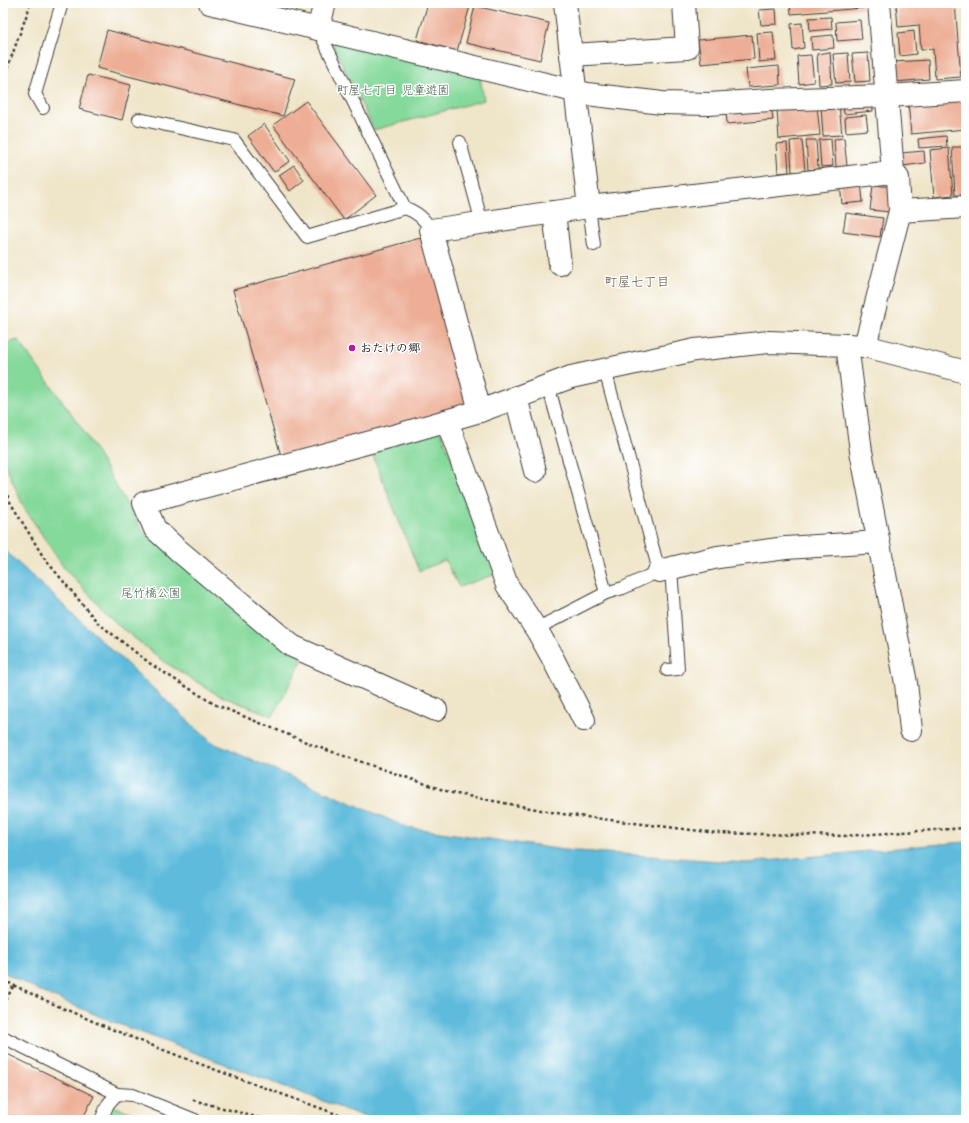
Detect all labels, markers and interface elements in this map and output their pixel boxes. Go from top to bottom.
park label: 町屋七丁目 児童遊園 [337,81,449,100]
district label: 町屋七丁目 [604,272,670,293]
place label: おたけの郷 [360,339,420,358]
marker: おたけの郷 [347,343,357,353]
park label: 尾竹橋公園 [121,584,181,603]

